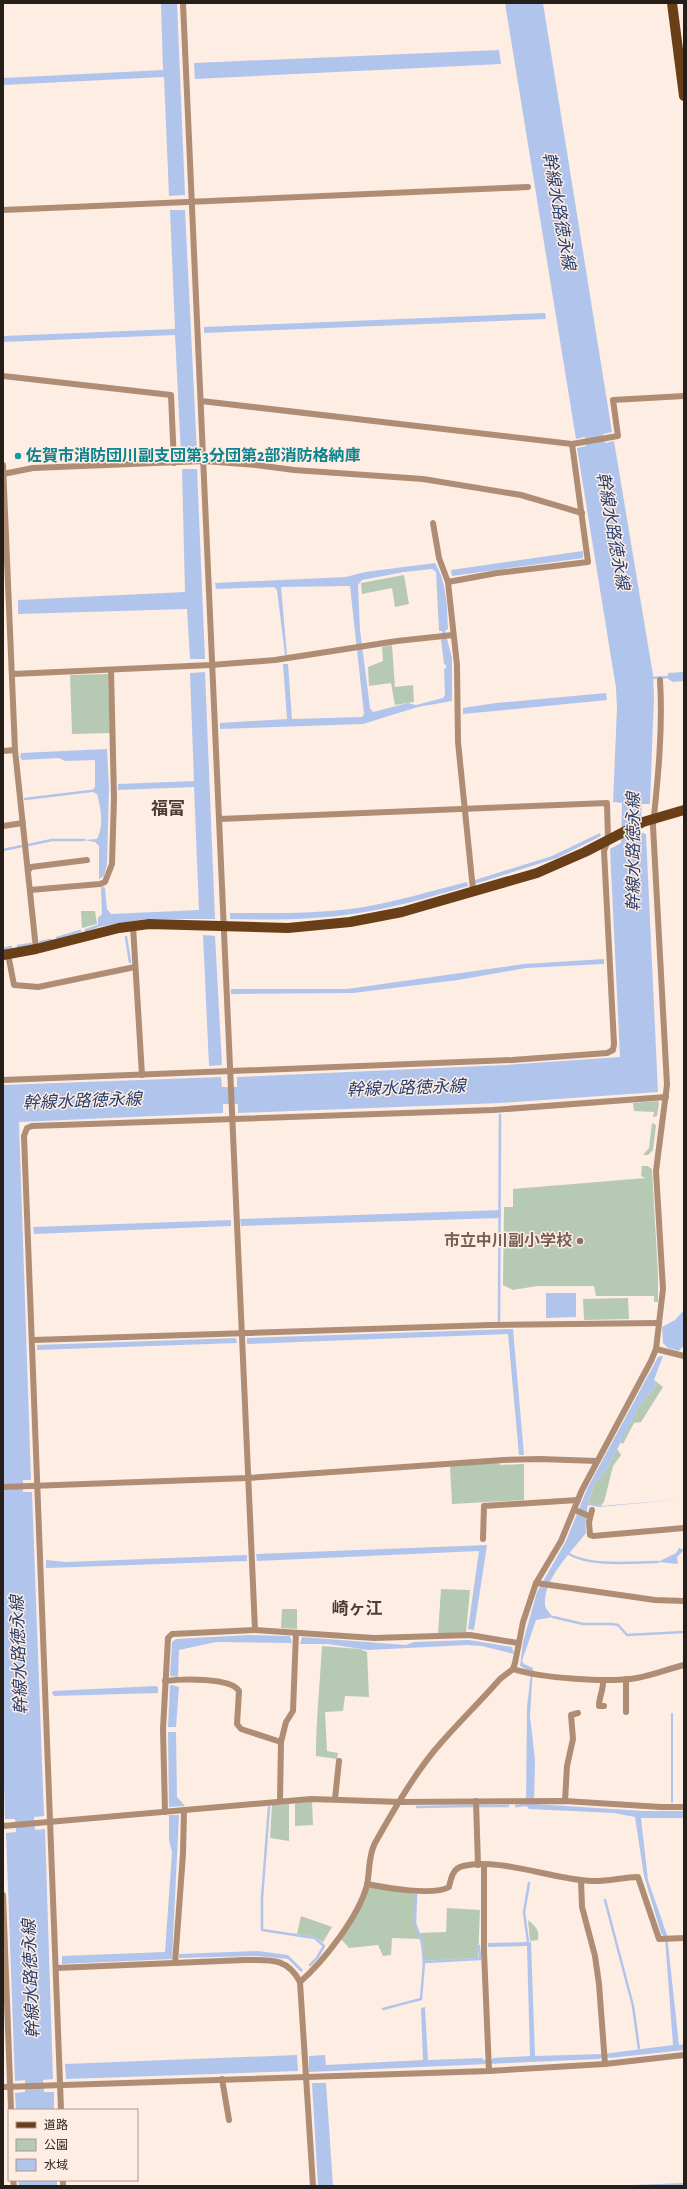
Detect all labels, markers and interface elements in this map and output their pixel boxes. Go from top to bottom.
water label: 幹線水路徳永線 [540,151,579,273]
place label: 佐賀市消防団川副支団第3分団第2部消防格納庫 [25,447,360,464]
marker: 佐賀市消防団川副支団第3分団第2部消防格納庫 [13,451,23,461]
water label: 幹線水路徳永線 [594,471,633,593]
water label: 幹線水路徳永線 [624,791,642,912]
district label: 福富 [151,800,185,817]
water label: 幹線水路徳永線 [346,1076,468,1099]
water label: 幹線水路徳永線 [22,1089,144,1112]
place label: 市立中川副小学校 [444,1232,572,1249]
marker: 市立中川副小学校 [575,1236,585,1246]
water label: 幹線水路徳永線 [7,1593,30,1715]
district label: 崎ヶ江 [332,1599,383,1617]
water label: 幹線水路徳永線 [19,1917,42,2039]
legend [8,2109,138,2181]
text: 道路 [44,2118,68,2131]
text: 公園 [44,2139,68,2151]
text: 水域 [44,2159,68,2171]

